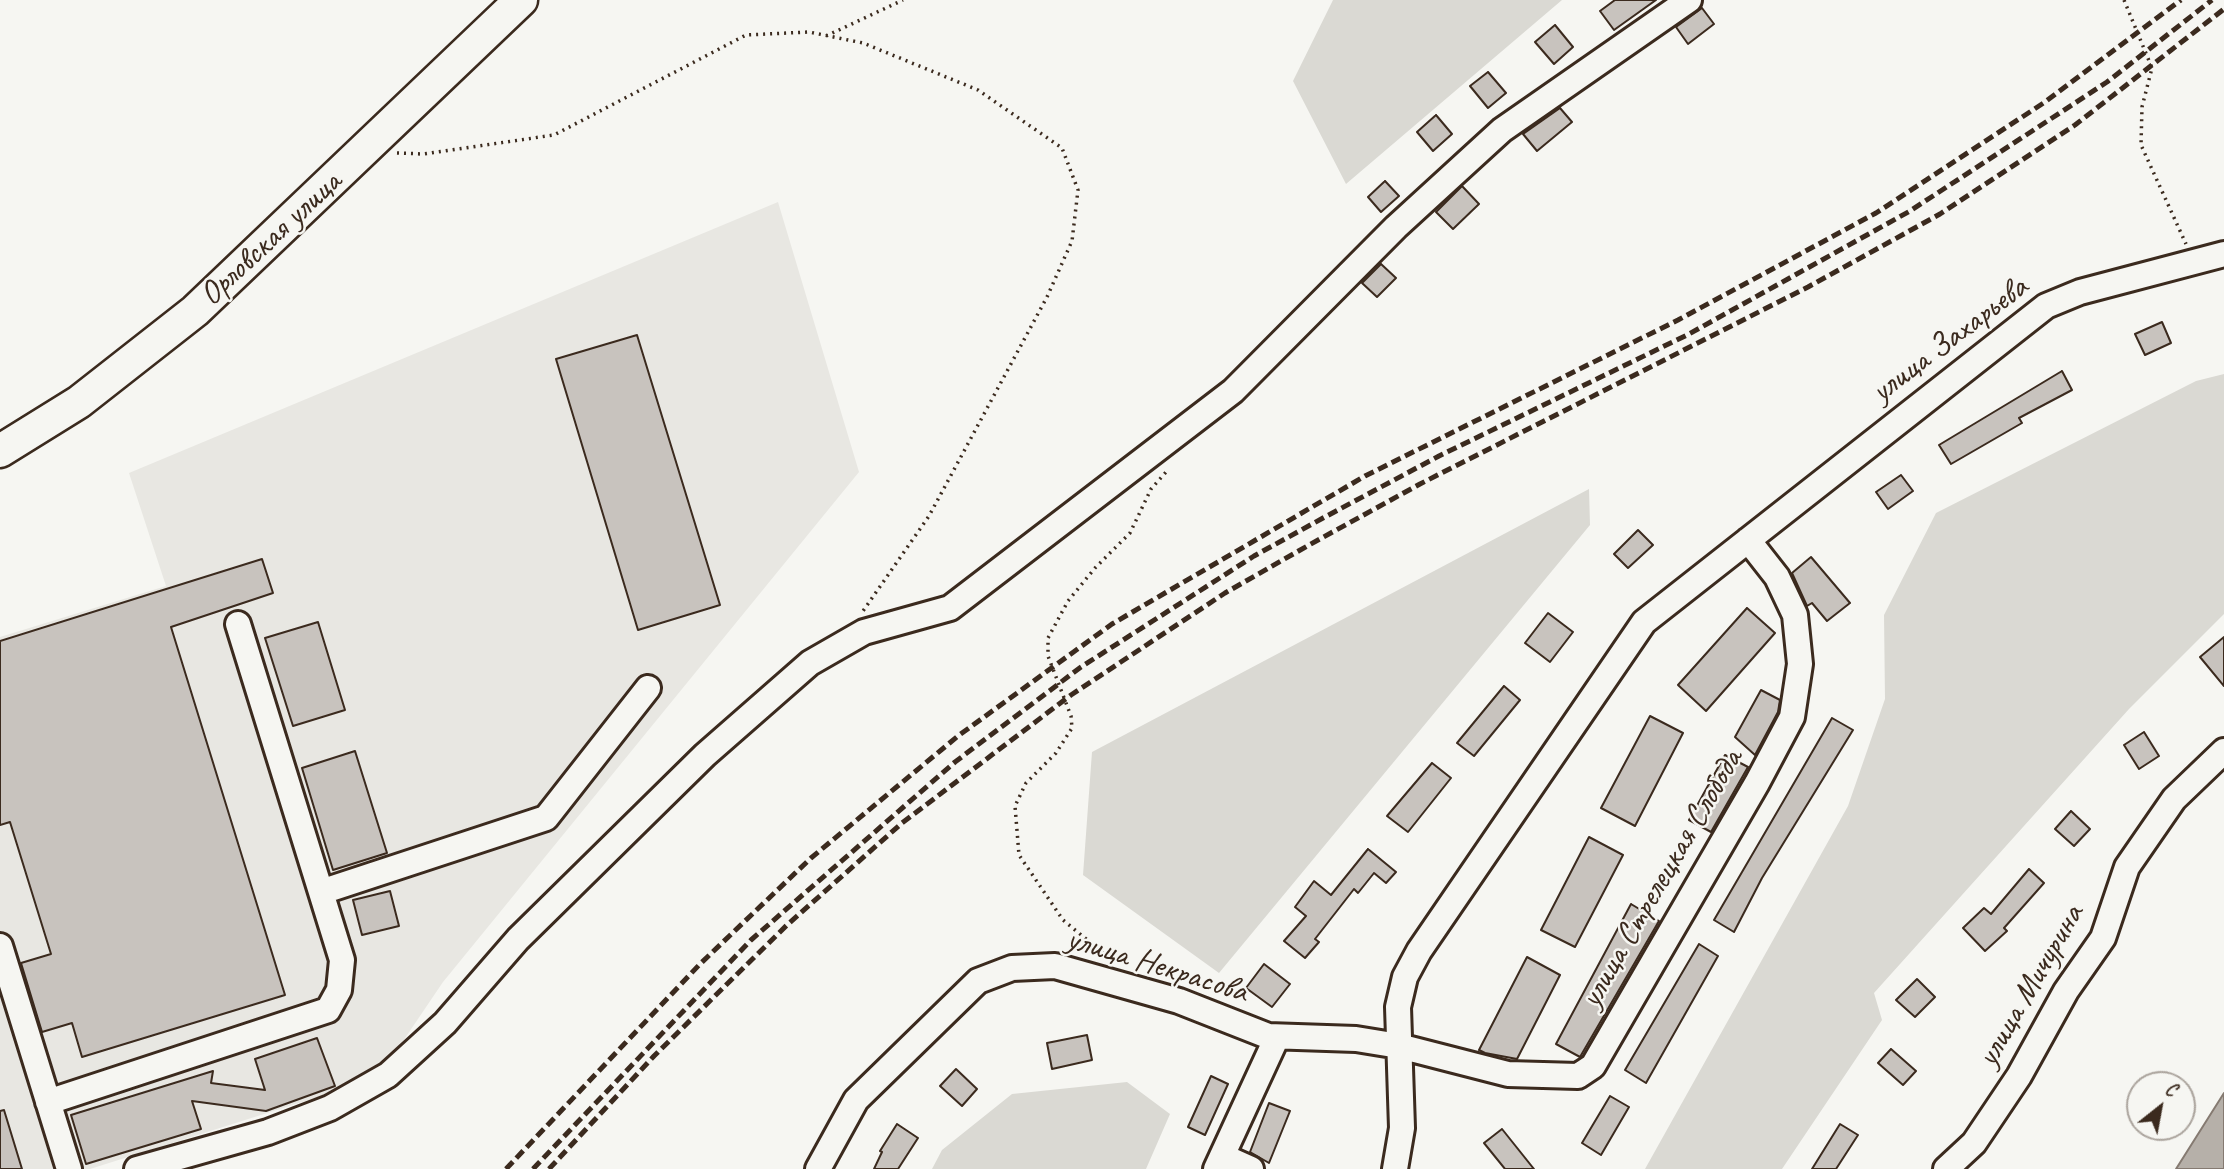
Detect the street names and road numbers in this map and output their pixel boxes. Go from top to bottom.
street label: Орловская улица [192,163,350,315]
street label: улица Захарьева [1864,268,2036,412]
street label: улица Стрелецкая Слобода [1572,743,1752,1015]
street label: улица Мичурина [1969,898,2093,1074]
street label: улица Некрасова [1062,920,1252,1012]

